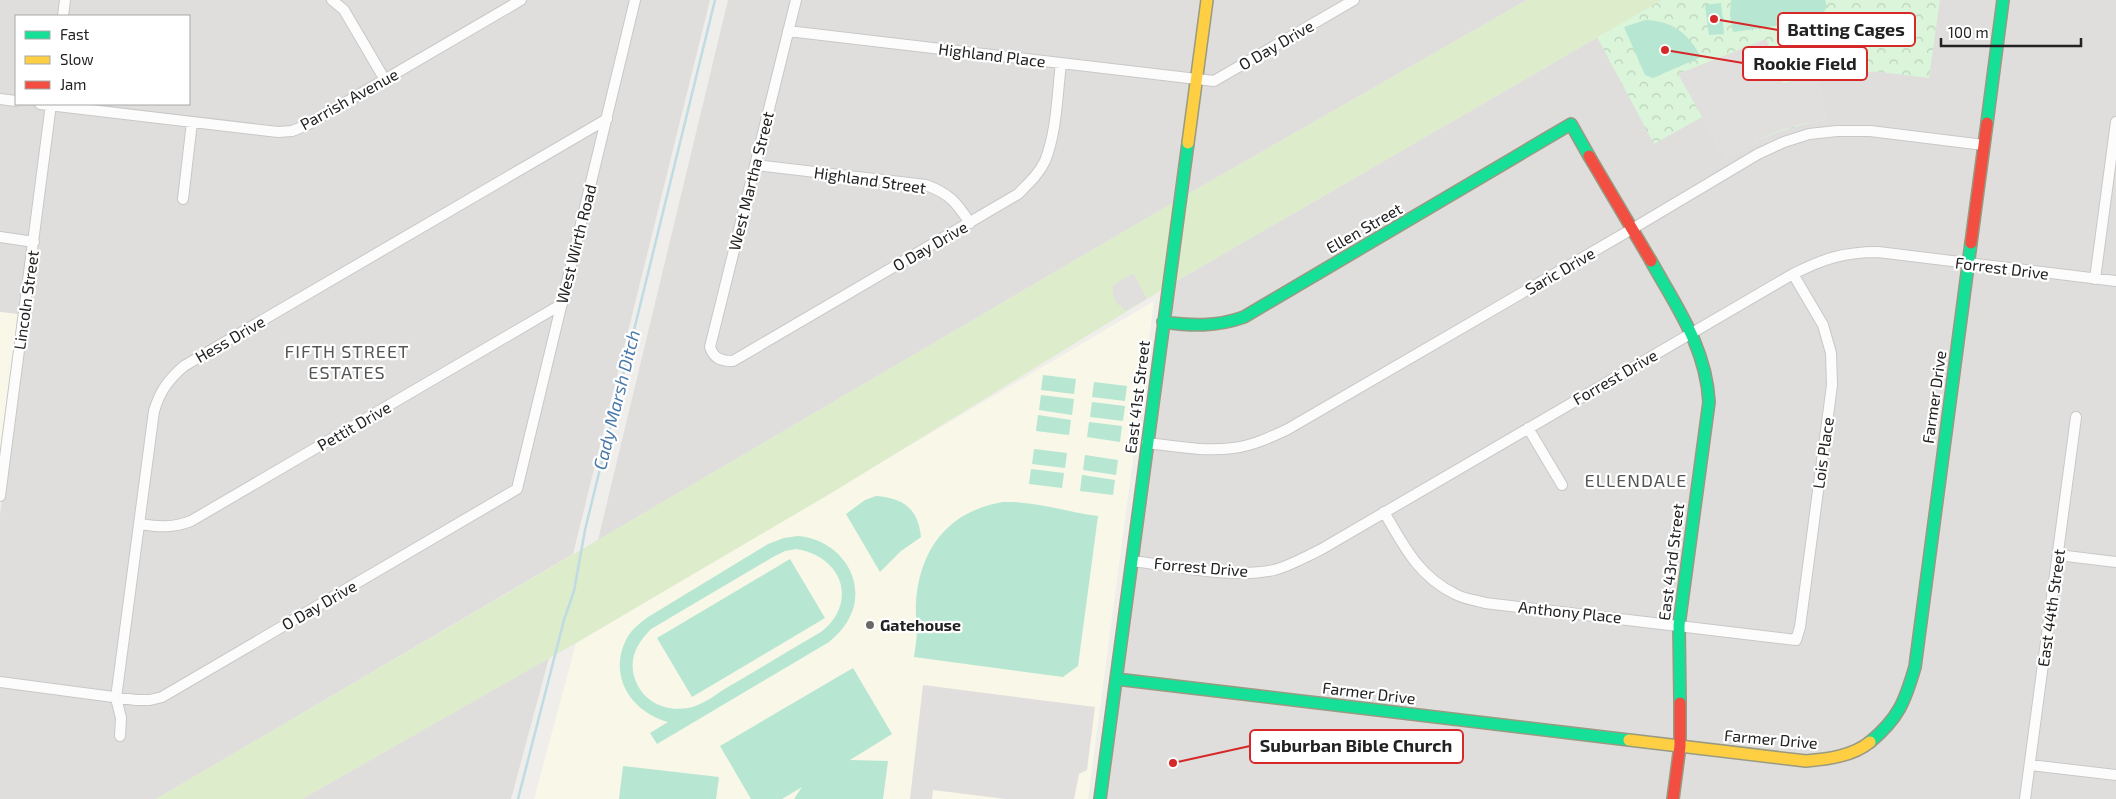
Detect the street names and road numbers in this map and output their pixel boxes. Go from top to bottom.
street label: O Day Drive [1235,16,1317,74]
street label: Highland Place [937,39,1047,70]
street label: Parrish Avenue [296,64,401,133]
street label: West Martha Street [724,109,777,252]
street label: Highland Street [813,162,927,197]
street label: West Wirth Road [551,182,600,306]
street label: Ellen Street [1322,198,1405,257]
street label: O Day Drive [889,217,971,275]
street label: Saric Drive [1521,243,1598,298]
street label: Lincoln Street [9,249,42,351]
street label: Forrest Drive [1954,252,2050,283]
street label: Hess Drive [192,311,268,366]
street label: East 41st Street [1120,339,1153,455]
street label: Forrest Drive [1569,345,1660,408]
street label: Farmer Drive [1918,349,1949,445]
street label: Pettit Drive [314,397,394,454]
street label: Lois Place [1808,416,1837,490]
street label: East 43rd Street [1654,502,1687,622]
street label: East 44th Street [2033,548,2068,668]
street label: Forrest Drive [1153,553,1249,580]
street label: O Day Drive [278,576,360,634]
street label: Anthony Place [1517,597,1623,626]
street label: Farmer Drive [1321,677,1417,708]
street label: Farmer Drive [1724,725,1819,752]

